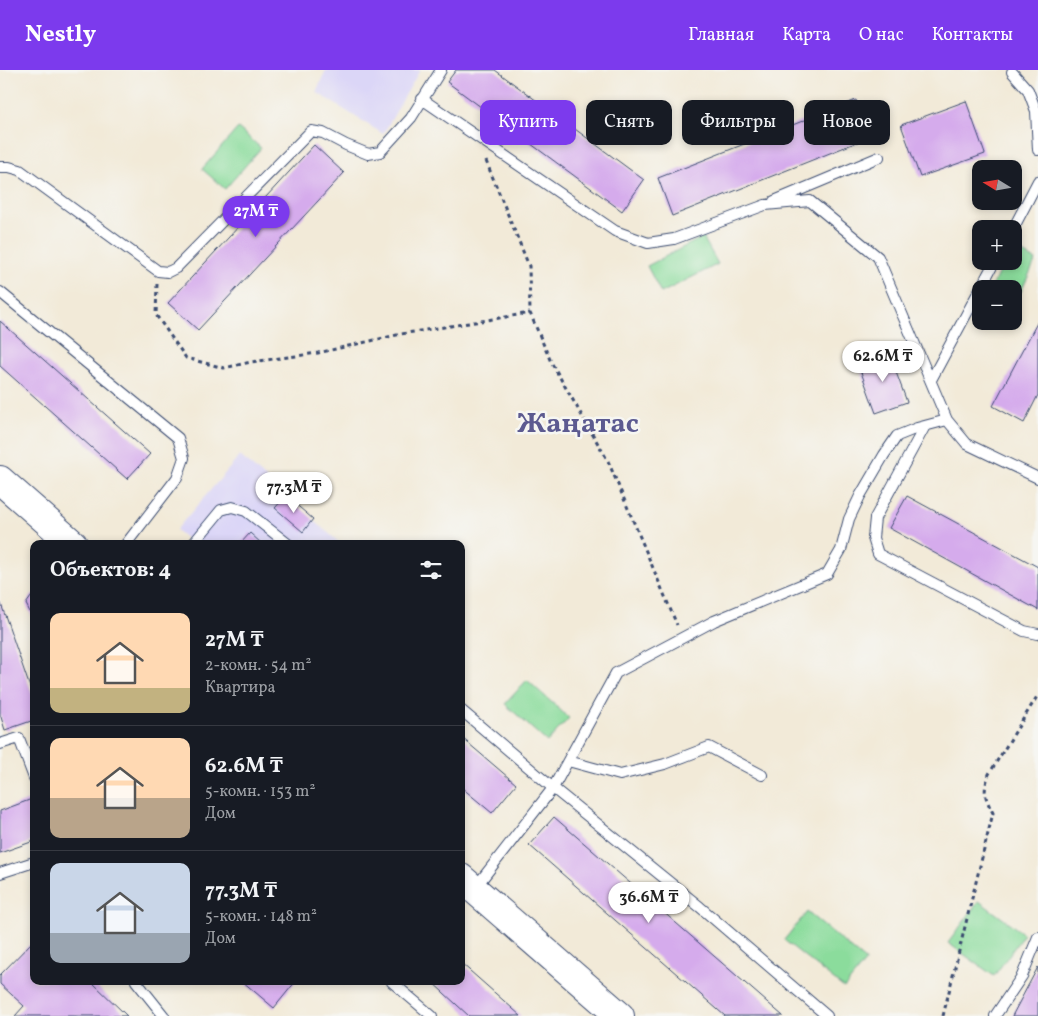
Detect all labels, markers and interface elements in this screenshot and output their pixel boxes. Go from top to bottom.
text: Nestly [25,18,96,52]
text: Главная [688,23,754,48]
text: Карта [782,23,831,48]
text: О нас [859,23,904,48]
text: Контакты [932,23,1013,48]
chip: Купить [480,100,576,145]
chip: Снять [586,100,672,145]
chip: Фильтры [682,100,794,145]
chip: Новое [804,100,890,145]
north arrow [972,160,1022,210]
map controls [972,160,1022,330]
pin: 27M ₸ [221,196,291,238]
text: 27M ₸ [234,201,278,223]
button: + [972,220,1022,270]
button: − [972,280,1022,330]
pin: 62.6M ₸ [837,340,929,383]
text: 62.6M ₸ [853,346,913,368]
district label: Жаңатас [517,405,639,444]
pin: 77.3M ₸ [248,472,340,514]
text: 77.3M ₸ [266,477,322,499]
text: Объектов: 4 [50,556,171,585]
icon: filters [417,556,445,584]
text: 27M ₸ [205,626,264,655]
icon: home [90,633,150,693]
text: 2-комн. · 54 m² [205,655,311,677]
text: Квартира [205,677,275,699]
text: 62.6M ₸ [205,752,283,781]
icon: home [90,758,150,818]
text: 5-комн. · 153 m² [205,781,315,803]
text: Дом [205,803,236,825]
text: 77.3M ₸ [205,877,278,906]
pin: 36.6M ₸ [603,882,695,924]
icon: home [90,883,150,943]
text: 36.6M ₸ [619,887,679,909]
text: 5-комн. · 148 m² [205,906,317,928]
text: Дом [205,928,236,950]

